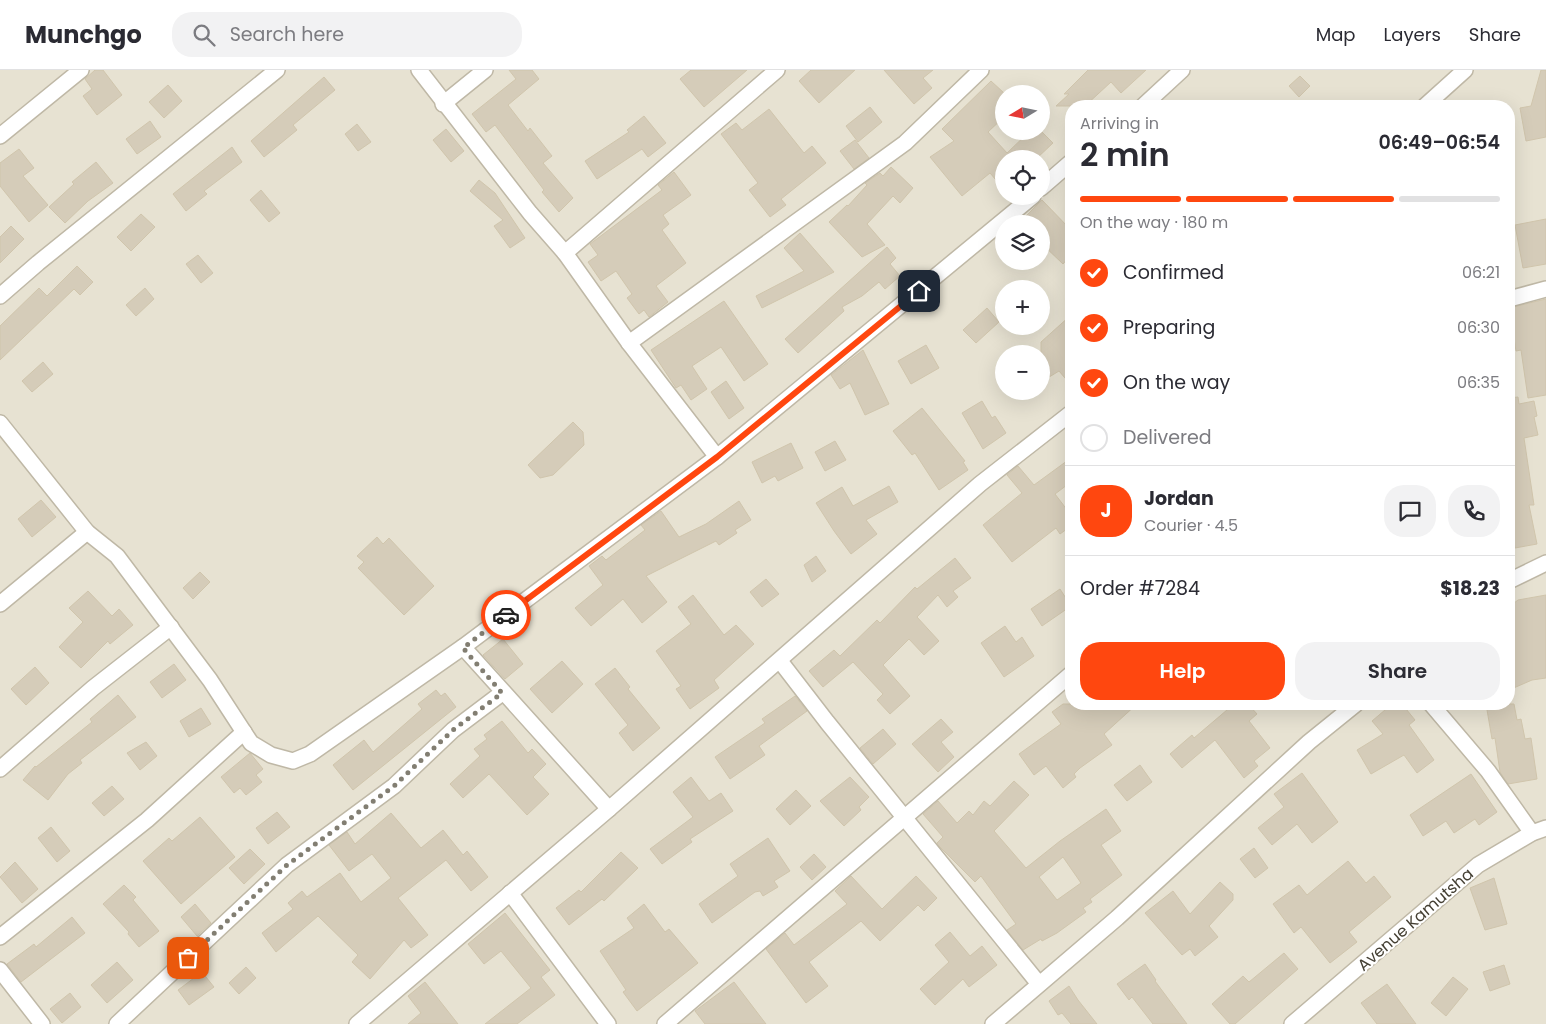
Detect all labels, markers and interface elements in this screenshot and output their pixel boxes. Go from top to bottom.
search box [172,12,522,57]
text: Munchgo [25,18,142,51]
icon: search [190,21,218,49]
text: Search here [230,21,344,48]
text: Map [1316,22,1356,47]
text: Layers [1384,22,1441,47]
text: Share [1469,22,1521,47]
north arrow [995,85,1050,140]
map controls [995,85,1050,400]
text: Arriving in [1080,112,1159,135]
text: 06:49–06:54 [1379,129,1500,156]
text: 2 min [1080,132,1170,177]
button: locate [995,150,1050,205]
text: On the way · 180 m [1080,211,1228,234]
button: layers [995,215,1050,270]
icon: check [1080,259,1108,287]
text: Confirmed [1123,259,1224,286]
text: 06:21 [1462,261,1500,284]
pin [898,270,940,312]
icon: home [905,277,933,305]
button: + [995,280,1050,335]
icon: check [1080,314,1108,342]
text: Preparing [1123,314,1215,341]
text: 06:30 [1457,316,1500,339]
button: − [995,345,1050,400]
icon: check [1080,369,1108,397]
text: On the way [1123,369,1230,396]
text: 06:35 [1457,371,1500,394]
text: Delivered [1123,424,1212,451]
text: Jordan [1144,485,1214,512]
button: chat [1384,485,1436,537]
button: phone [1448,485,1500,537]
text: J [1101,497,1111,524]
text: Courier · 4.5 [1144,514,1238,537]
text: Order #7284 [1080,575,1200,602]
text: $18.23 [1440,575,1500,602]
courier [481,590,531,640]
icon: car [492,601,520,629]
button: Help [1080,642,1285,700]
button: Share [1295,642,1500,700]
street label: Avenue Kamutsha [1352,863,1478,976]
pin [167,937,209,979]
icon: bag [174,944,202,972]

